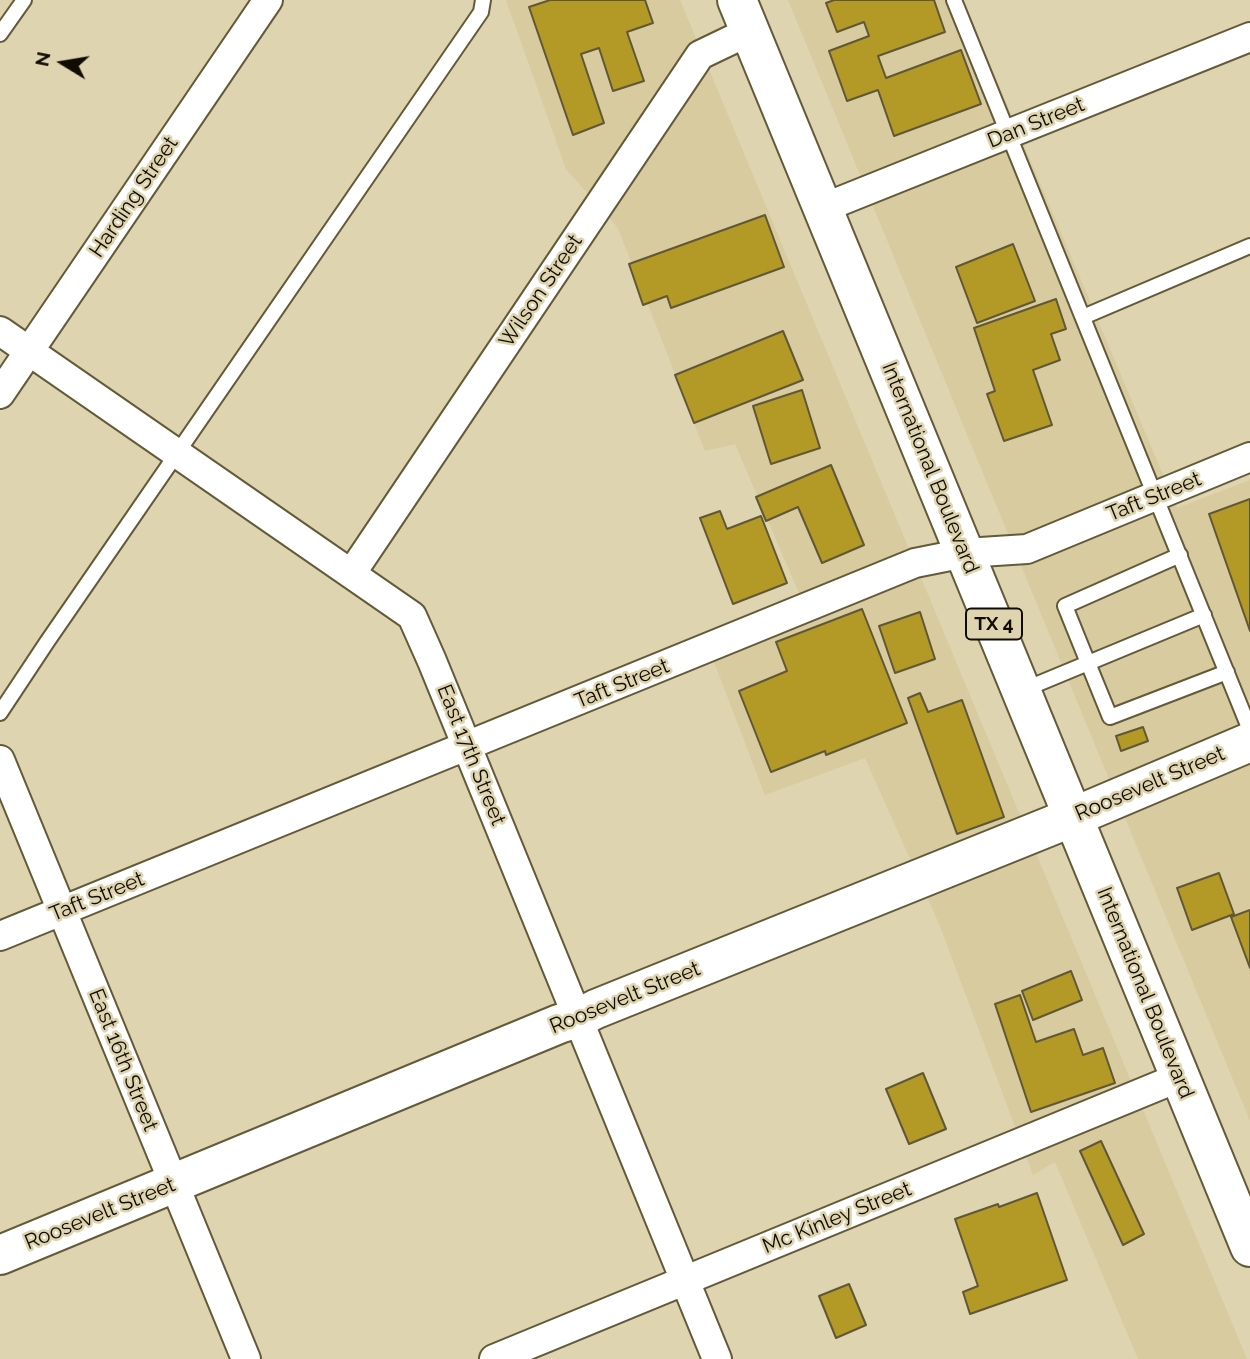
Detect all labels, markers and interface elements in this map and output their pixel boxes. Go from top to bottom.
north arrow [28,28,98,98]
text: N [30,50,55,68]
street label: Dan Street [984,92,1088,154]
street label: Harding Street [84,132,184,262]
street label: Wilson Street [494,230,588,352]
street label: International Boulevard [876,359,984,577]
street label: Taft Street [1103,467,1205,527]
road number: TX 4 [966,608,1022,639]
street label: Taft Street [571,654,673,714]
street label: East 17th Street [431,681,511,829]
street label: Roosevelt Street [1071,741,1229,827]
street label: Taft Street [46,867,148,927]
street label: International Boulevard [1091,884,1199,1102]
street label: Roosevelt Street [546,956,704,1040]
street label: East 16th Street [83,985,163,1135]
street label: Roosevelt Street [21,1172,179,1256]
street label: Mc Kinley Street [759,1177,915,1259]

